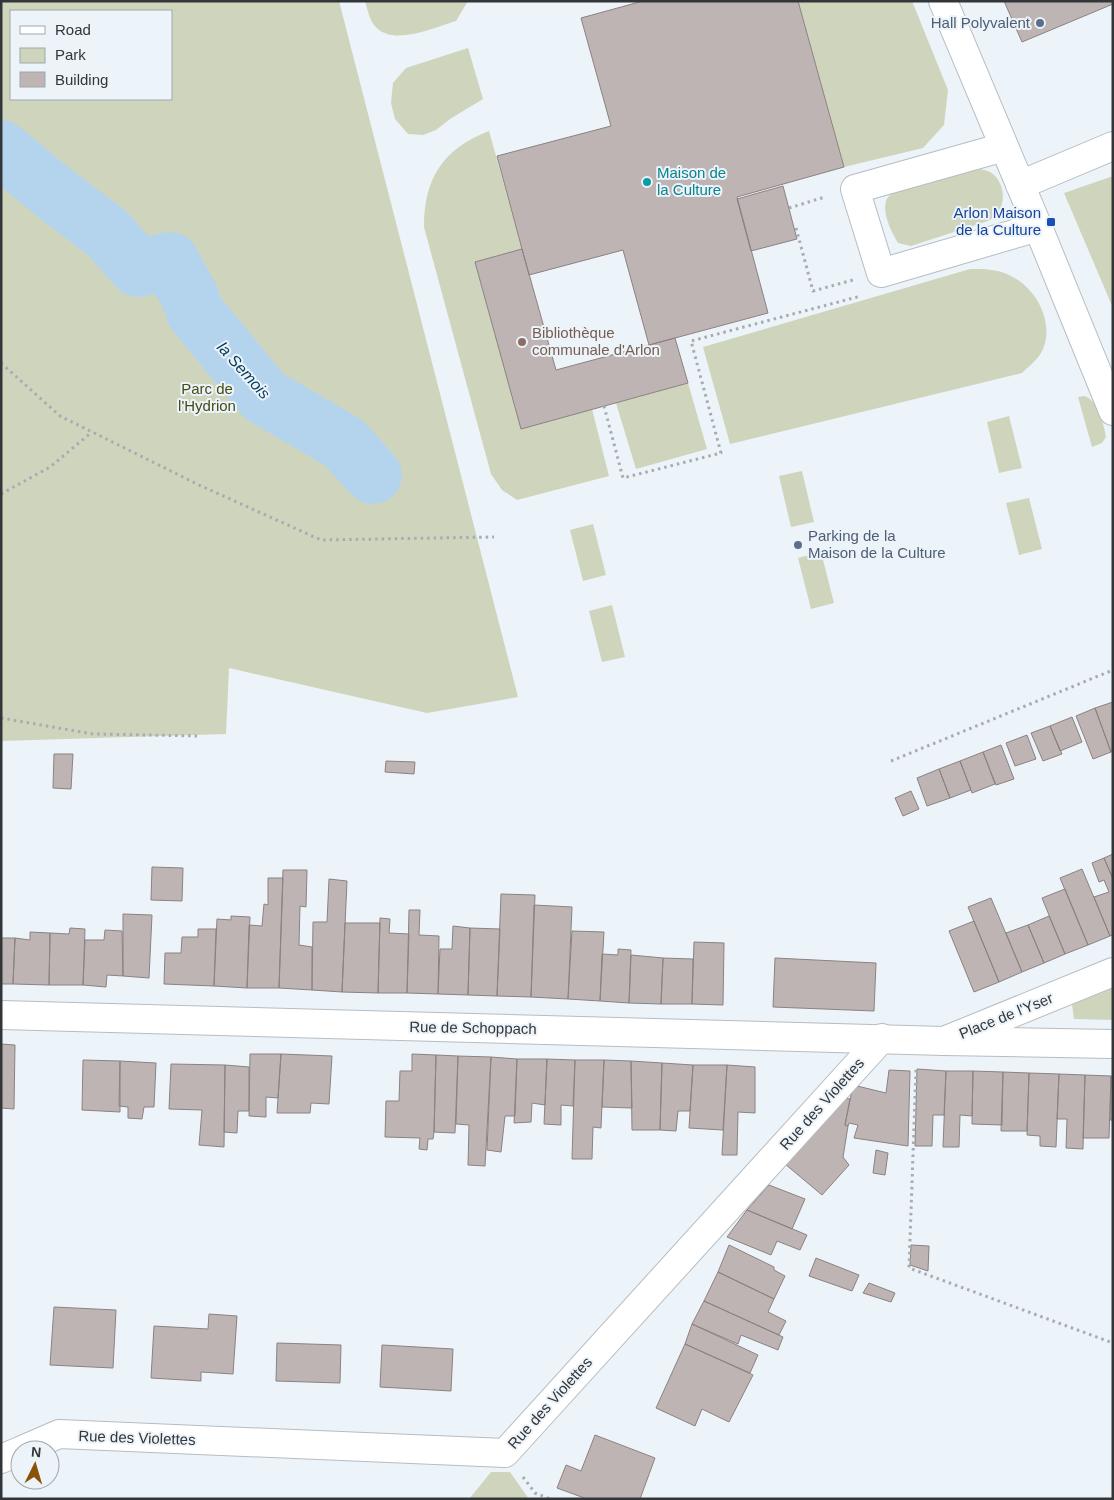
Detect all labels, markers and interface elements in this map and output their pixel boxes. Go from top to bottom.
legend [10,10,172,100]
place label: Hall Polyvalent [931,14,1031,31]
marker: Hall Polyvalent [1034,17,1046,29]
text: Road [55,21,91,38]
text: Park [55,46,86,63]
text: Building [55,71,108,88]
place label: Maison de la Culture [657,164,726,198]
marker: Maison de la Culture [641,176,653,188]
place label: Arlon Maison de la Culture [953,204,1041,238]
marker: Arlon Maison de la Culture [1045,216,1057,228]
place label: Bibliothèque communale d'Arlon [532,324,660,358]
marker: Bibliothèque communale d'Arlon [516,336,528,348]
water label: la Semois [214,339,273,402]
park label: Parc de l'Hydrion [178,380,236,414]
place label: Parking de la Maison de la Culture [808,527,946,561]
marker: Parking de la Maison de la Culture [792,539,804,551]
street label: Place de l'Yser [956,989,1055,1042]
street label: Rue de Schoppach [409,1018,537,1037]
street label: Rue des Violettes [776,1054,867,1153]
street label: Rue des Violettes [504,1353,595,1452]
street label: Rue des Violettes [78,1427,196,1448]
north arrow [10,1440,60,1490]
text: N [30,1444,42,1460]

